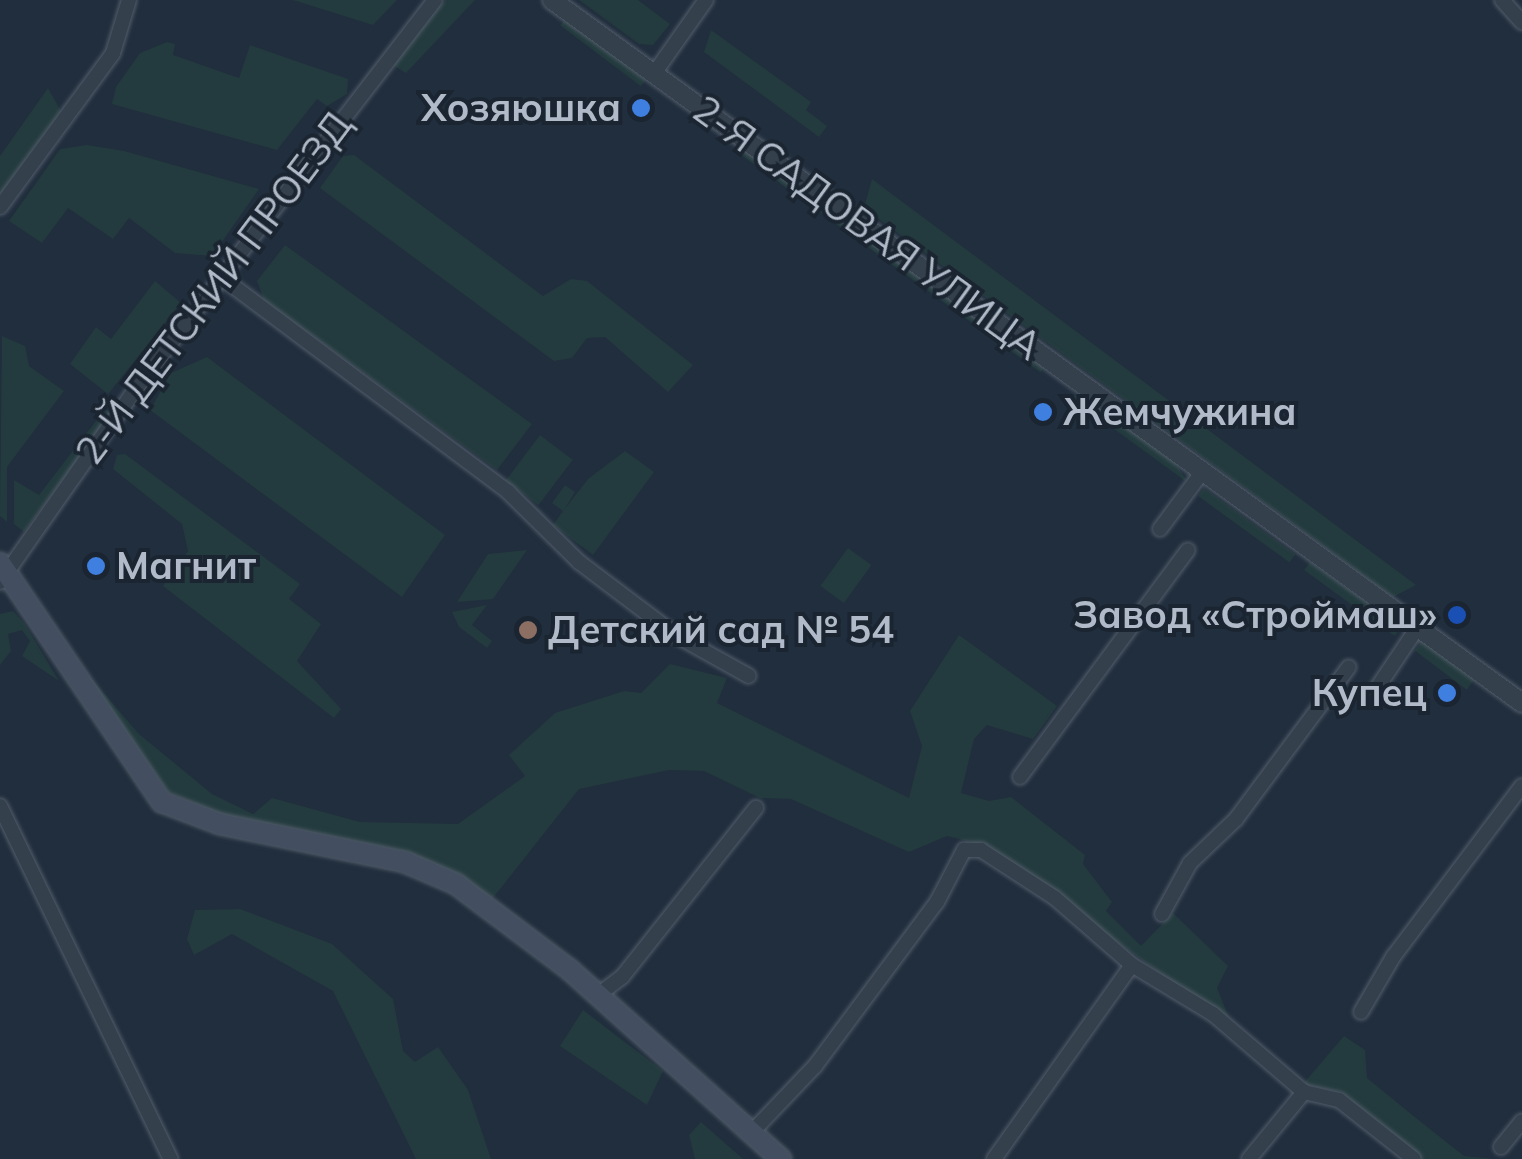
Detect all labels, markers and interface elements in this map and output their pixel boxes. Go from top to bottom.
place label: Хозяюшка [421,85,621,131]
street label: 2-Я САДОВАЯ УЛИЦА [684,87,1050,369]
marker: Хозяюшка [630,97,652,119]
street label: 2-Й ДЕТСКИЙ ПРОЕЗД [67,103,361,473]
place label: Жемчужина [1063,389,1297,435]
marker: Жемчужина [1032,401,1054,423]
place label: Магнит [116,543,256,589]
marker: Магнит [85,555,107,577]
place label: Завод «Строймаш» [1073,592,1437,638]
marker: Завод «Строймаш» [1446,604,1468,626]
place label: Детский сад № 54 [548,607,894,653]
marker: Детский сад № 54 [517,619,539,641]
place label: Купец [1312,670,1427,716]
marker: Купец [1436,682,1458,704]

